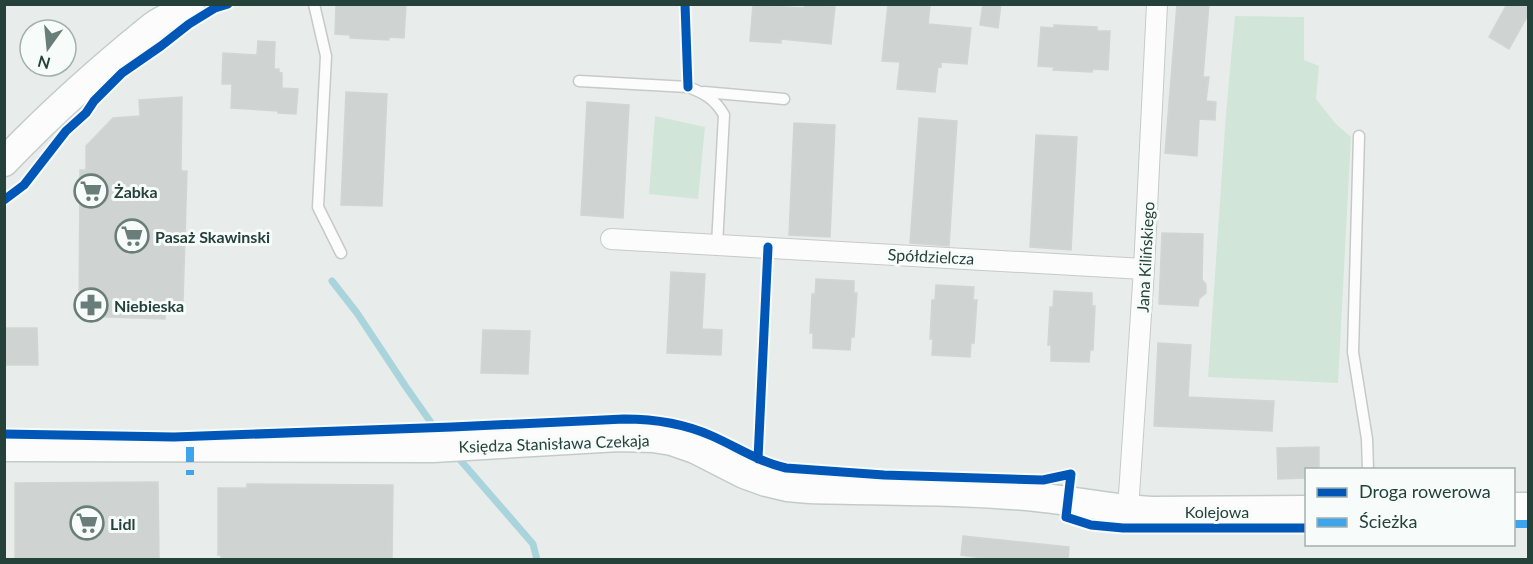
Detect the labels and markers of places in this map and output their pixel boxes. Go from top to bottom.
supermarket icon: Żabka [73,173,109,209]
place label: Żabka [114,182,158,201]
supermarket icon: Pasaż Skawinski [114,218,150,254]
place label: Pasaż Skawinski [155,227,270,246]
pharmacy icon: Niebieska [73,287,109,323]
place label: Niebieska [114,296,184,315]
supermarket icon: Lidl [69,505,105,541]
place label: Lidl [110,514,135,533]

